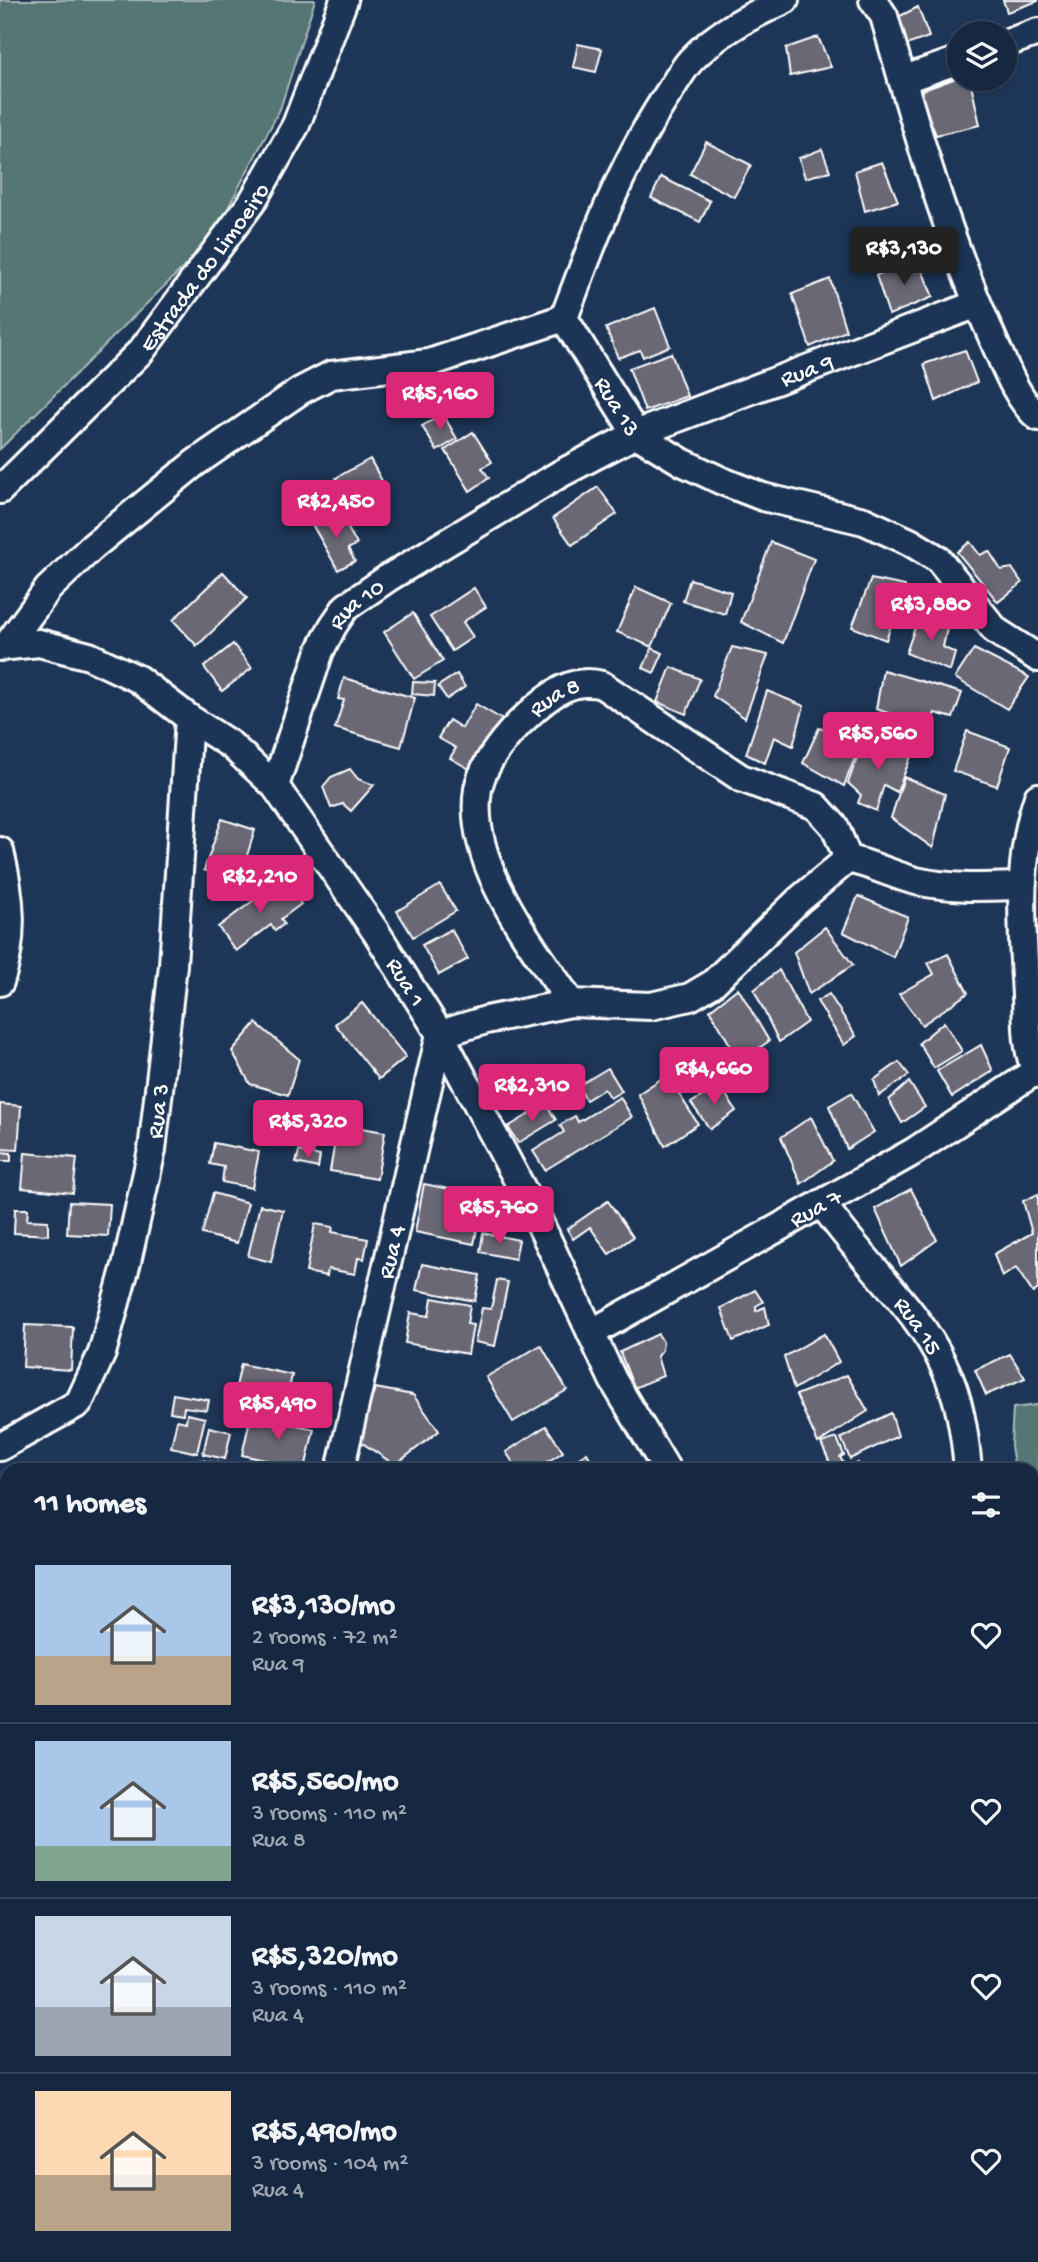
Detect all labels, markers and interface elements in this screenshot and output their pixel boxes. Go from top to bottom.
map controls [947,21,1017,91]
button: layers [947,21,1017,91]
street label: Estrada do Limoeiro [134,179,278,359]
pin: R$3,130 [839,228,969,287]
text: R$3,130 [866,236,942,263]
street label: Rua 9 [777,349,839,396]
pin: R$5,160 [375,372,505,432]
street label: Rua 13 [586,372,645,443]
text: R$5,160 [402,381,478,408]
pin: R$2,450 [271,480,401,540]
text: R$2,450 [298,489,374,516]
street label: Rua 10 [324,574,391,637]
pin: R$3,880 [866,584,996,643]
text: R$3,880 [891,592,971,619]
street label: Rua 8 [524,673,584,725]
pin: R$5,560 [813,712,943,772]
text: R$5,560 [839,721,917,748]
pin: R$2,210 [195,856,325,915]
text: R$2,210 [223,864,297,891]
street label: Rua 1 [378,953,430,1013]
pin: R$4,660 [649,1048,779,1107]
text: R$4,660 [676,1056,752,1083]
pin: R$2,310 [467,1064,597,1124]
text: R$2,310 [494,1073,570,1100]
street label: Rua 3 [142,1082,178,1140]
pin: R$5,320 [243,1100,373,1160]
text: R$5,320 [269,1109,347,1136]
street label: Rua 7 [786,1184,848,1236]
pin: R$5,760 [434,1186,564,1246]
text: R$5,760 [460,1195,538,1222]
street label: Rua 4 [373,1222,414,1282]
street label: Rua 15 [886,1292,947,1361]
pin: R$5,490 [213,1382,343,1442]
text: R$5,490 [239,1391,317,1418]
icon: filters [967,1486,1005,1524]
text: 11 homes [35,1488,146,1523]
text: R$3,130/mo [252,1590,395,1625]
icon: home [91,1593,175,1677]
icon: heart [967,1616,1005,1654]
text: 2 rooms · 72 m² [252,1625,398,1652]
text: Rua 9 [252,1652,305,1679]
text: R$5,560/mo [252,1766,398,1801]
icon: home [91,1769,175,1853]
icon: heart [967,1792,1005,1830]
text: 3 rooms · 110 m² [252,1801,407,1828]
text: Rua 8 [252,1828,306,1855]
text: R$5,320/mo [252,1941,398,1976]
icon: home [91,1944,175,2028]
icon: heart [967,1967,1005,2005]
text: 3 rooms · 110 m² [252,1976,407,2003]
text: Rua 4 [252,2003,304,2030]
text: R$5,490/mo [252,2116,397,2151]
icon: home [91,2119,175,2203]
icon: heart [967,2142,1005,2180]
text: 3 rooms · 104 m² [252,2151,408,2178]
text: Rua 4 [252,2178,304,2205]

